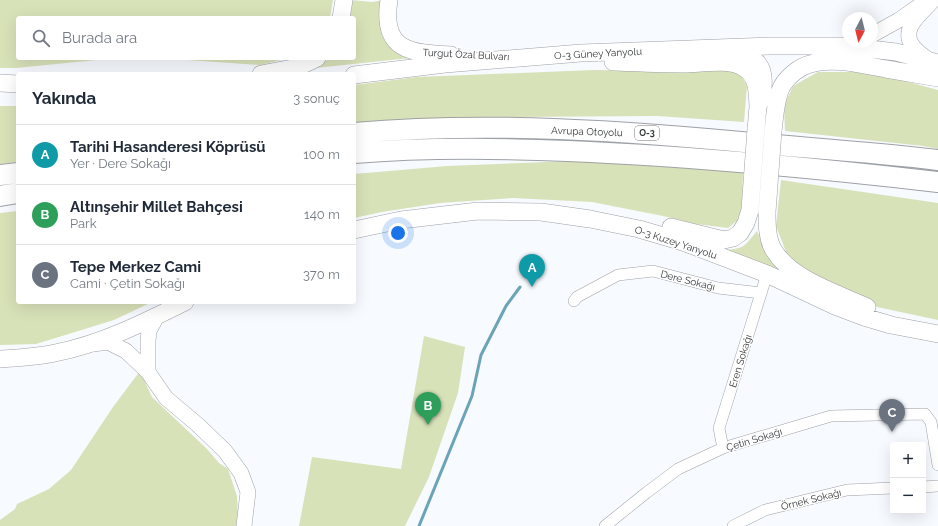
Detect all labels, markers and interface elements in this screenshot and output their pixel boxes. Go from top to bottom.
north arrow [842,12,878,48]
search box [16,16,356,60]
icon: search [30,27,52,49]
text: Burada ara [62,29,137,47]
street label: O-3 Güney Yanyolu [554,46,642,61]
street label: Turgut Özal Bulvarı [422,47,510,62]
text: Yakında [32,88,96,108]
text: 3 sonuç [293,91,340,106]
street label: Avrupa Otoyolu [551,125,623,138]
road number: O-3 [635,126,659,140]
text: Tarihi Hasanderesi Köprüsü [70,138,266,156]
text: A [41,147,49,162]
text: 100 m [303,147,340,162]
text: Yer · Dere Sokağı [70,156,171,171]
text: Altınşehir Millet Bahçesi [70,198,243,216]
text: B [41,207,49,222]
text: 140 m [304,207,340,222]
text: Park [70,216,97,231]
your location [388,223,408,243]
street label: O-3 Kuzey Yanyolu [633,224,718,261]
pin: A [519,254,545,287]
text: Tepe Merkez Cami [70,258,201,276]
text: C [41,267,49,282]
text: 370 m [303,267,340,282]
street label: Dere Sokağı [659,268,716,293]
text: Cami · Çetin Sokağı [70,276,185,291]
street label: Eren Sokağı [727,333,754,389]
pin: B [415,392,441,425]
pin: C [879,399,905,432]
street label: Çetin Sokağı [725,426,783,453]
map controls [890,442,926,514]
button: + [890,442,926,478]
button: − [890,478,926,514]
street label: Örnek Sokağı [780,487,842,512]

